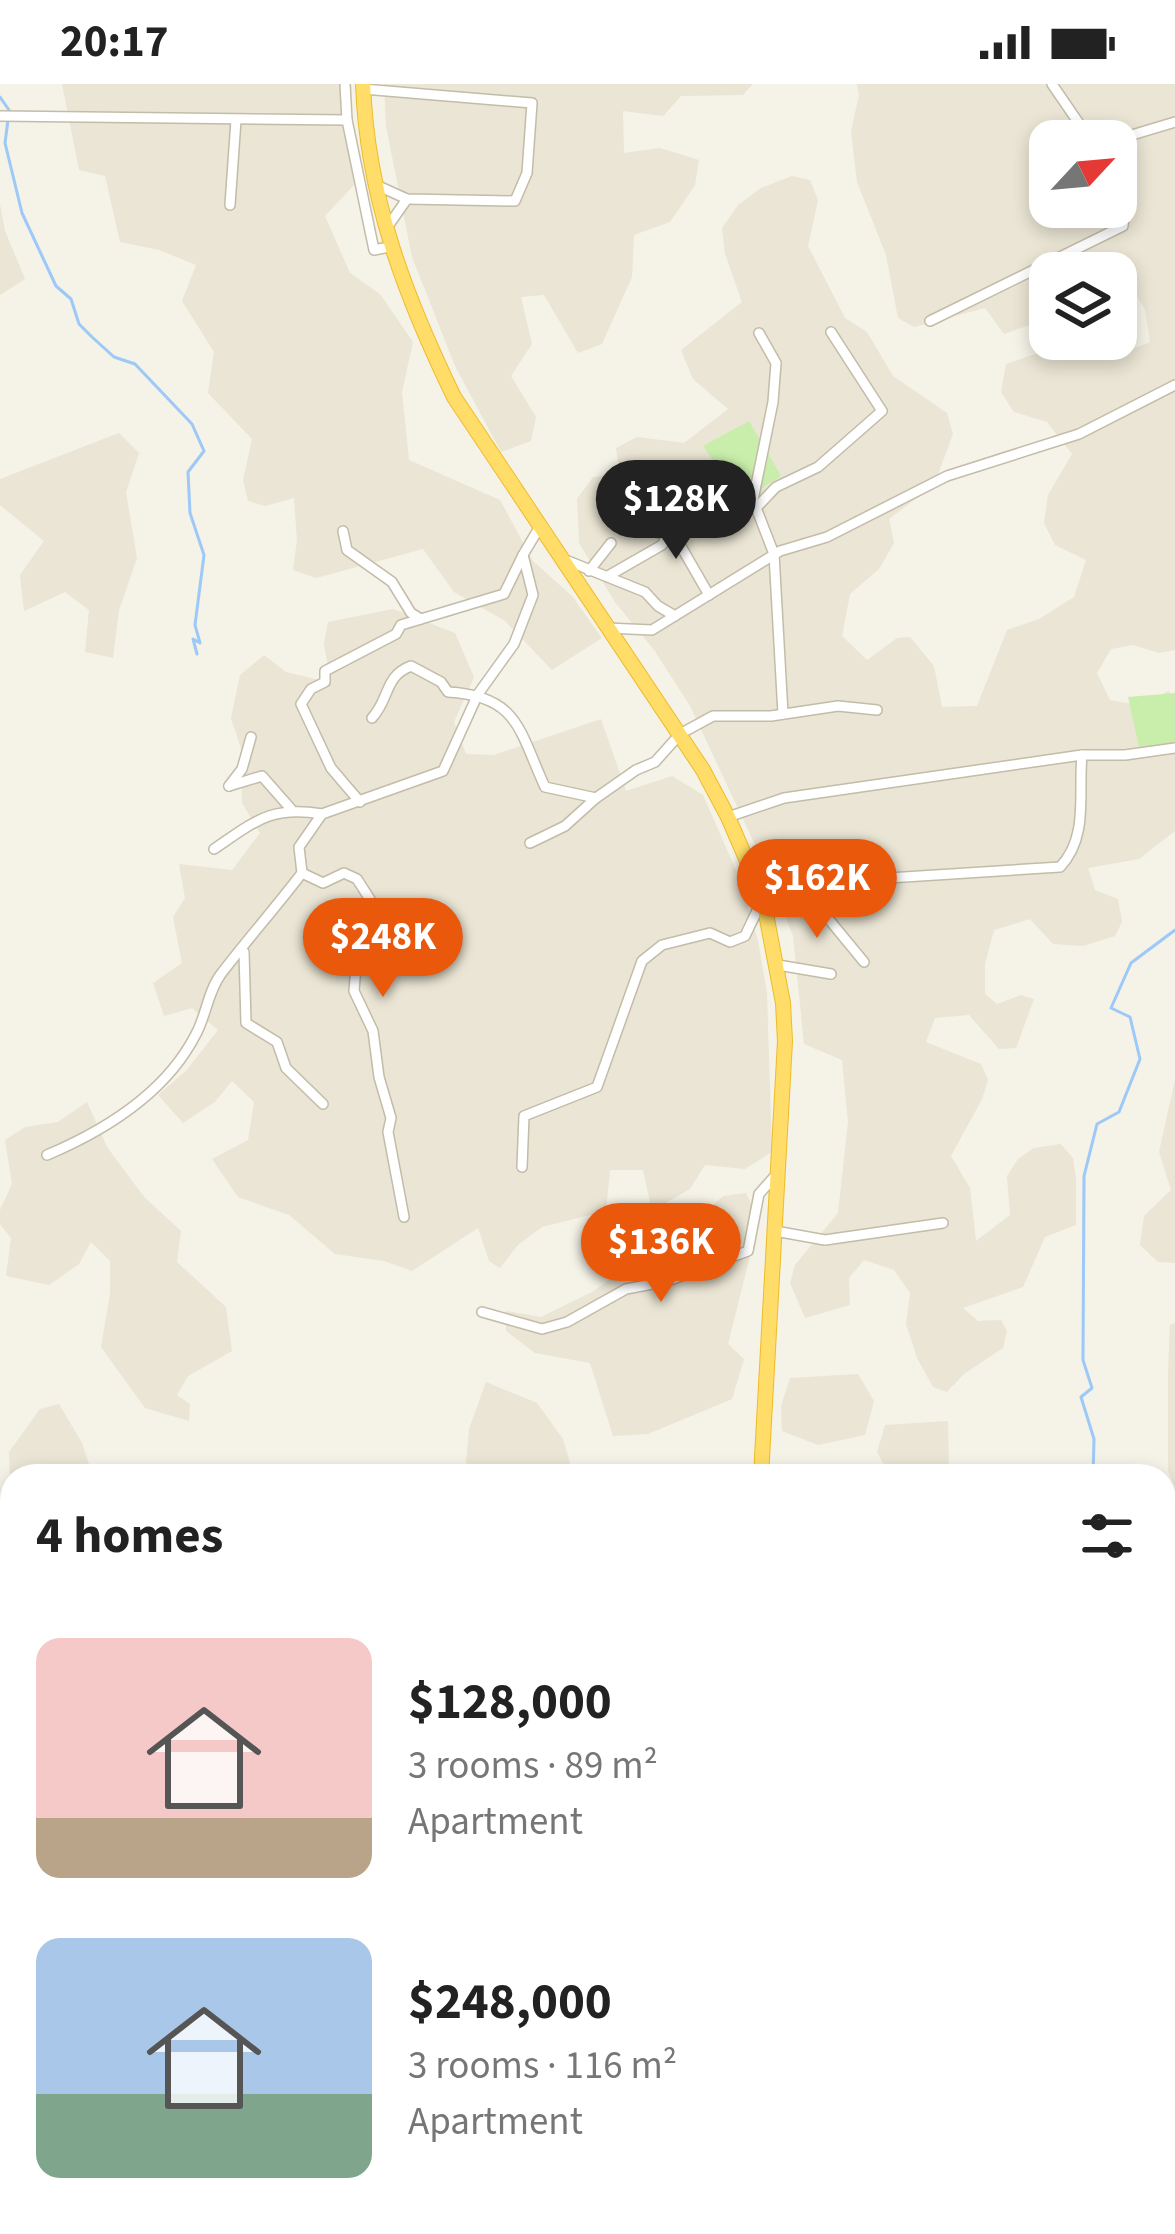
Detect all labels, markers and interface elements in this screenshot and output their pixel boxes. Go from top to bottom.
text: 20:17 [60,10,169,74]
north arrow [1029,120,1137,228]
map controls [1029,120,1137,360]
button: layers [1029,252,1137,360]
pin: $128K [592,460,760,562]
text: $128K [623,471,729,527]
pin: $162K [733,839,901,941]
text: $162K [764,850,870,906]
pin: $248K [299,898,467,1000]
text: $248K [330,909,436,965]
pin: $136K [577,1203,745,1305]
text: $136K [608,1214,714,1270]
text: 4 homes [36,1500,223,1572]
icon: filters [1074,1503,1140,1569]
text: $128,000 [408,1666,612,1738]
icon: home [132,1686,276,1830]
text: 3 rooms · 89 m² [408,1738,658,1794]
text: Apartment [408,1794,583,1850]
text: $248,000 [408,1966,612,2038]
icon: home [132,1986,276,2130]
text: 3 rooms · 116 m² [408,2038,677,2094]
text: Apartment [408,2094,583,2150]

